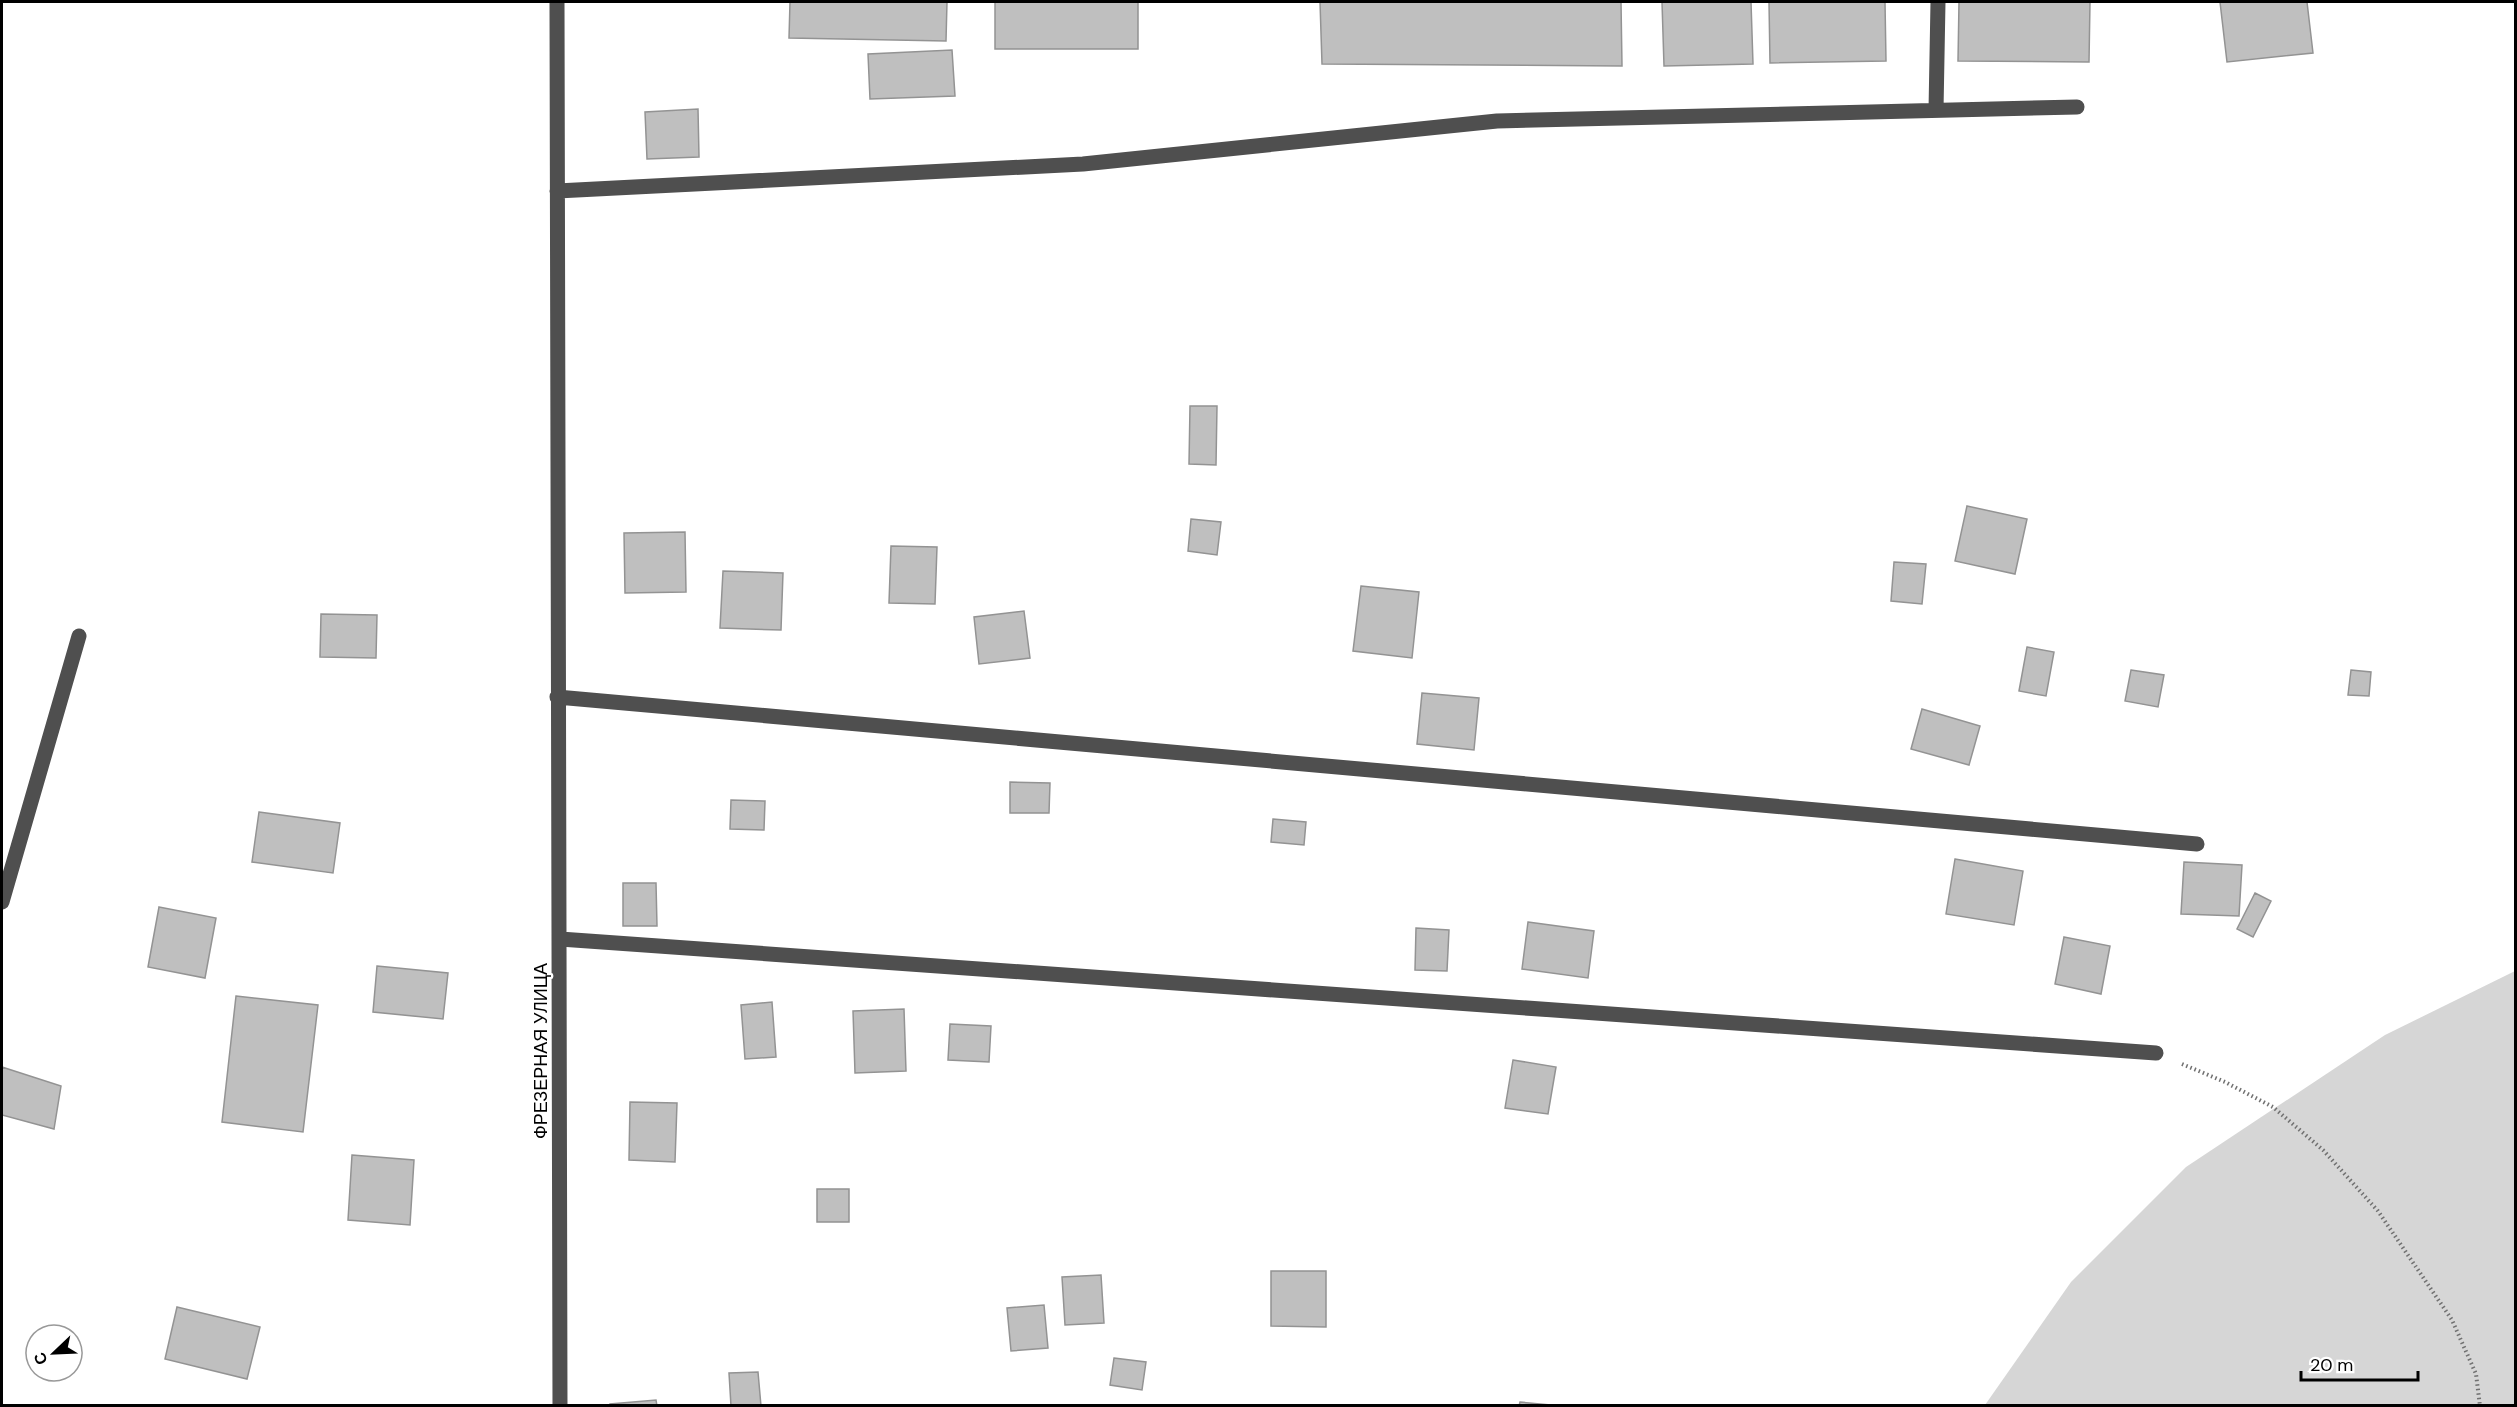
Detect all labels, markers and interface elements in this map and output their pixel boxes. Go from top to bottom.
street label: ФРЕЗЕРНАЯ УЛИЦА [529,963,553,1139]
north arrow [24,1323,84,1383]
scale bar [2301,1344,2418,1382]
text: С [29,1349,53,1368]
text: 20 m [2310,1353,2353,1377]

